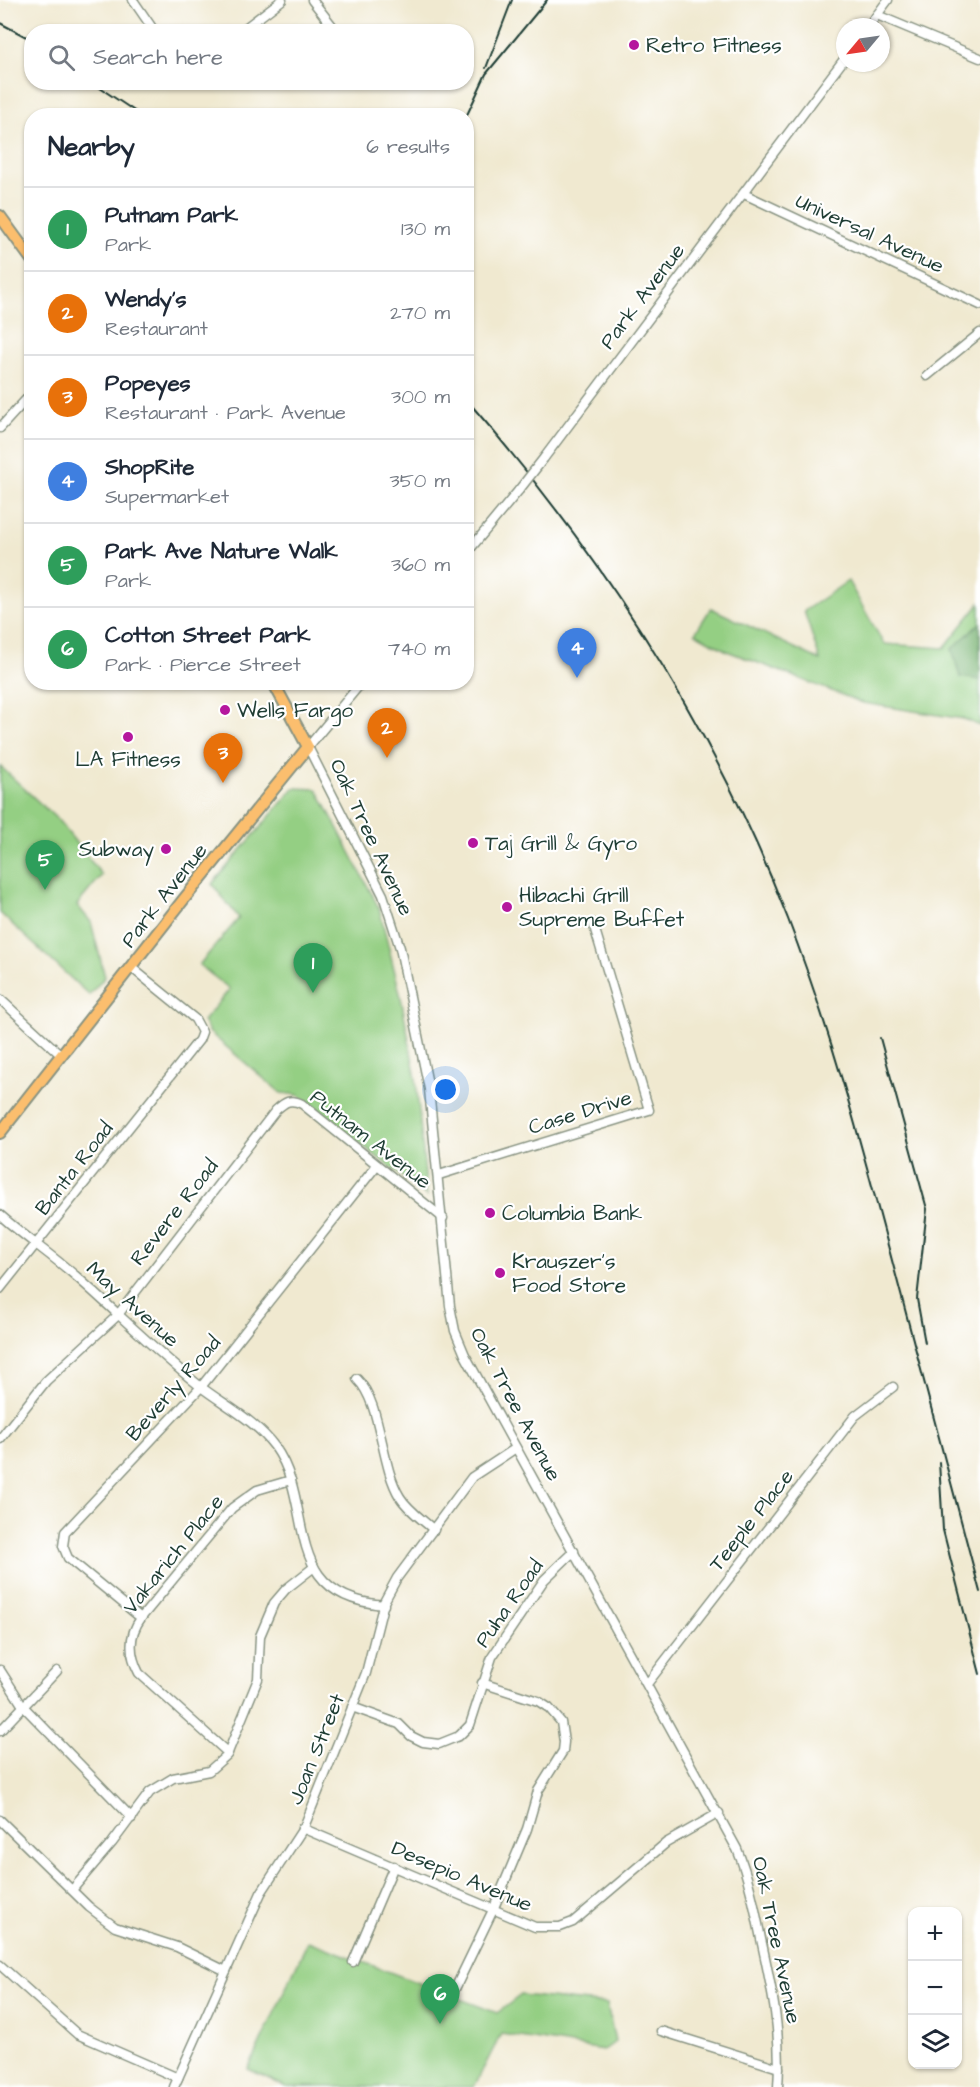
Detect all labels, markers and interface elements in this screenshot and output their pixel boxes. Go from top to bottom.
north arrow [836,18,890,72]
search box [24,24,474,90]
place label: Retro Fitness [646,31,782,60]
marker: Retro Fitness [627,38,641,52]
icon: search [45,41,78,74]
text: Search here [93,42,223,73]
text: Nearby [48,129,135,165]
text: 6 results [366,133,450,161]
street label: Universal Avenue [791,186,949,281]
text: Putnam Park [105,200,238,231]
text: 1 [66,215,69,243]
text: 130 m [401,215,450,243]
text: Park [105,231,151,259]
street label: Park Avenue [593,238,692,355]
text: Wendy's [105,284,187,315]
text: 2 [62,299,73,327]
text: 270 m [390,299,450,327]
text: Restaurant [105,315,208,343]
text: Popeyes [105,368,191,399]
text: 3 [62,383,73,411]
text: 300 m [391,383,450,411]
text: Restaurant · Park Avenue [105,399,346,427]
text: ShopRite [105,452,194,483]
text: 4 [61,467,74,495]
text: 350 m [389,467,450,495]
text: Supermarket [105,483,229,511]
text: Park Ave Nature Walk [105,536,338,567]
text: 5 [60,551,75,579]
text: 360 m [391,551,450,579]
text: Park [105,567,151,595]
text: Cotton Street Park [105,620,310,651]
pin: 4 [558,628,596,678]
text: 6 [61,635,74,663]
text: 740 m [388,635,450,663]
text: Park · Pierce Street [105,651,301,679]
place label: Wells Fargo [237,696,353,727]
marker: Wells Fargo [218,703,232,717]
pin: 2 [368,708,406,758]
marker: LA Fitness [121,730,135,744]
pin: 3 [204,734,242,783]
place label: LA Fitness [75,745,181,774]
street label: Oak Tree Avenue [322,754,421,920]
place label: Taj Grill & Gyro [485,829,637,860]
place label: Subway [79,835,154,866]
marker: Taj Grill & Gyro [466,836,480,850]
street label: Park Avenue [114,837,214,954]
pin: 5 [26,840,64,890]
marker: Subway [159,842,173,856]
place label: Hibachi Grill Supreme Buffet [519,881,685,935]
marker: Hibachi Grill Supreme Buffet [500,900,514,914]
pin: 1 [294,944,332,993]
your location [431,1075,460,1104]
street label: Putnam Avenue [304,1083,437,1196]
street label: Case Drive [525,1083,635,1142]
street label: Banta Road [29,1115,120,1221]
street label: Revere Road [124,1153,225,1272]
place label: Columbia Bank [502,1199,642,1228]
marker: Columbia Bank [483,1206,497,1220]
place label: Krauszer's Food Store [512,1247,626,1300]
street label: May Avenue [78,1255,186,1356]
marker: Krauszer's Food Store [493,1266,507,1280]
street label: Oak Tree Avenue [463,1322,568,1486]
street label: Beverly Road [119,1329,229,1449]
street label: Teeple Place [702,1463,801,1578]
street label: Vakarich Place [116,1488,231,1620]
street label: Puha Road [468,1553,551,1653]
street label: Joan Street [281,1689,352,1809]
street label: Desepio Avenue [387,1834,537,1920]
street label: Oak Tree Avenue [745,1854,808,2026]
map controls [908,1907,962,2069]
button: + [908,1907,962,1961]
button: − [908,1961,962,2015]
pin: 6 [420,1974,460,2024]
button: layers [908,2015,962,2069]

